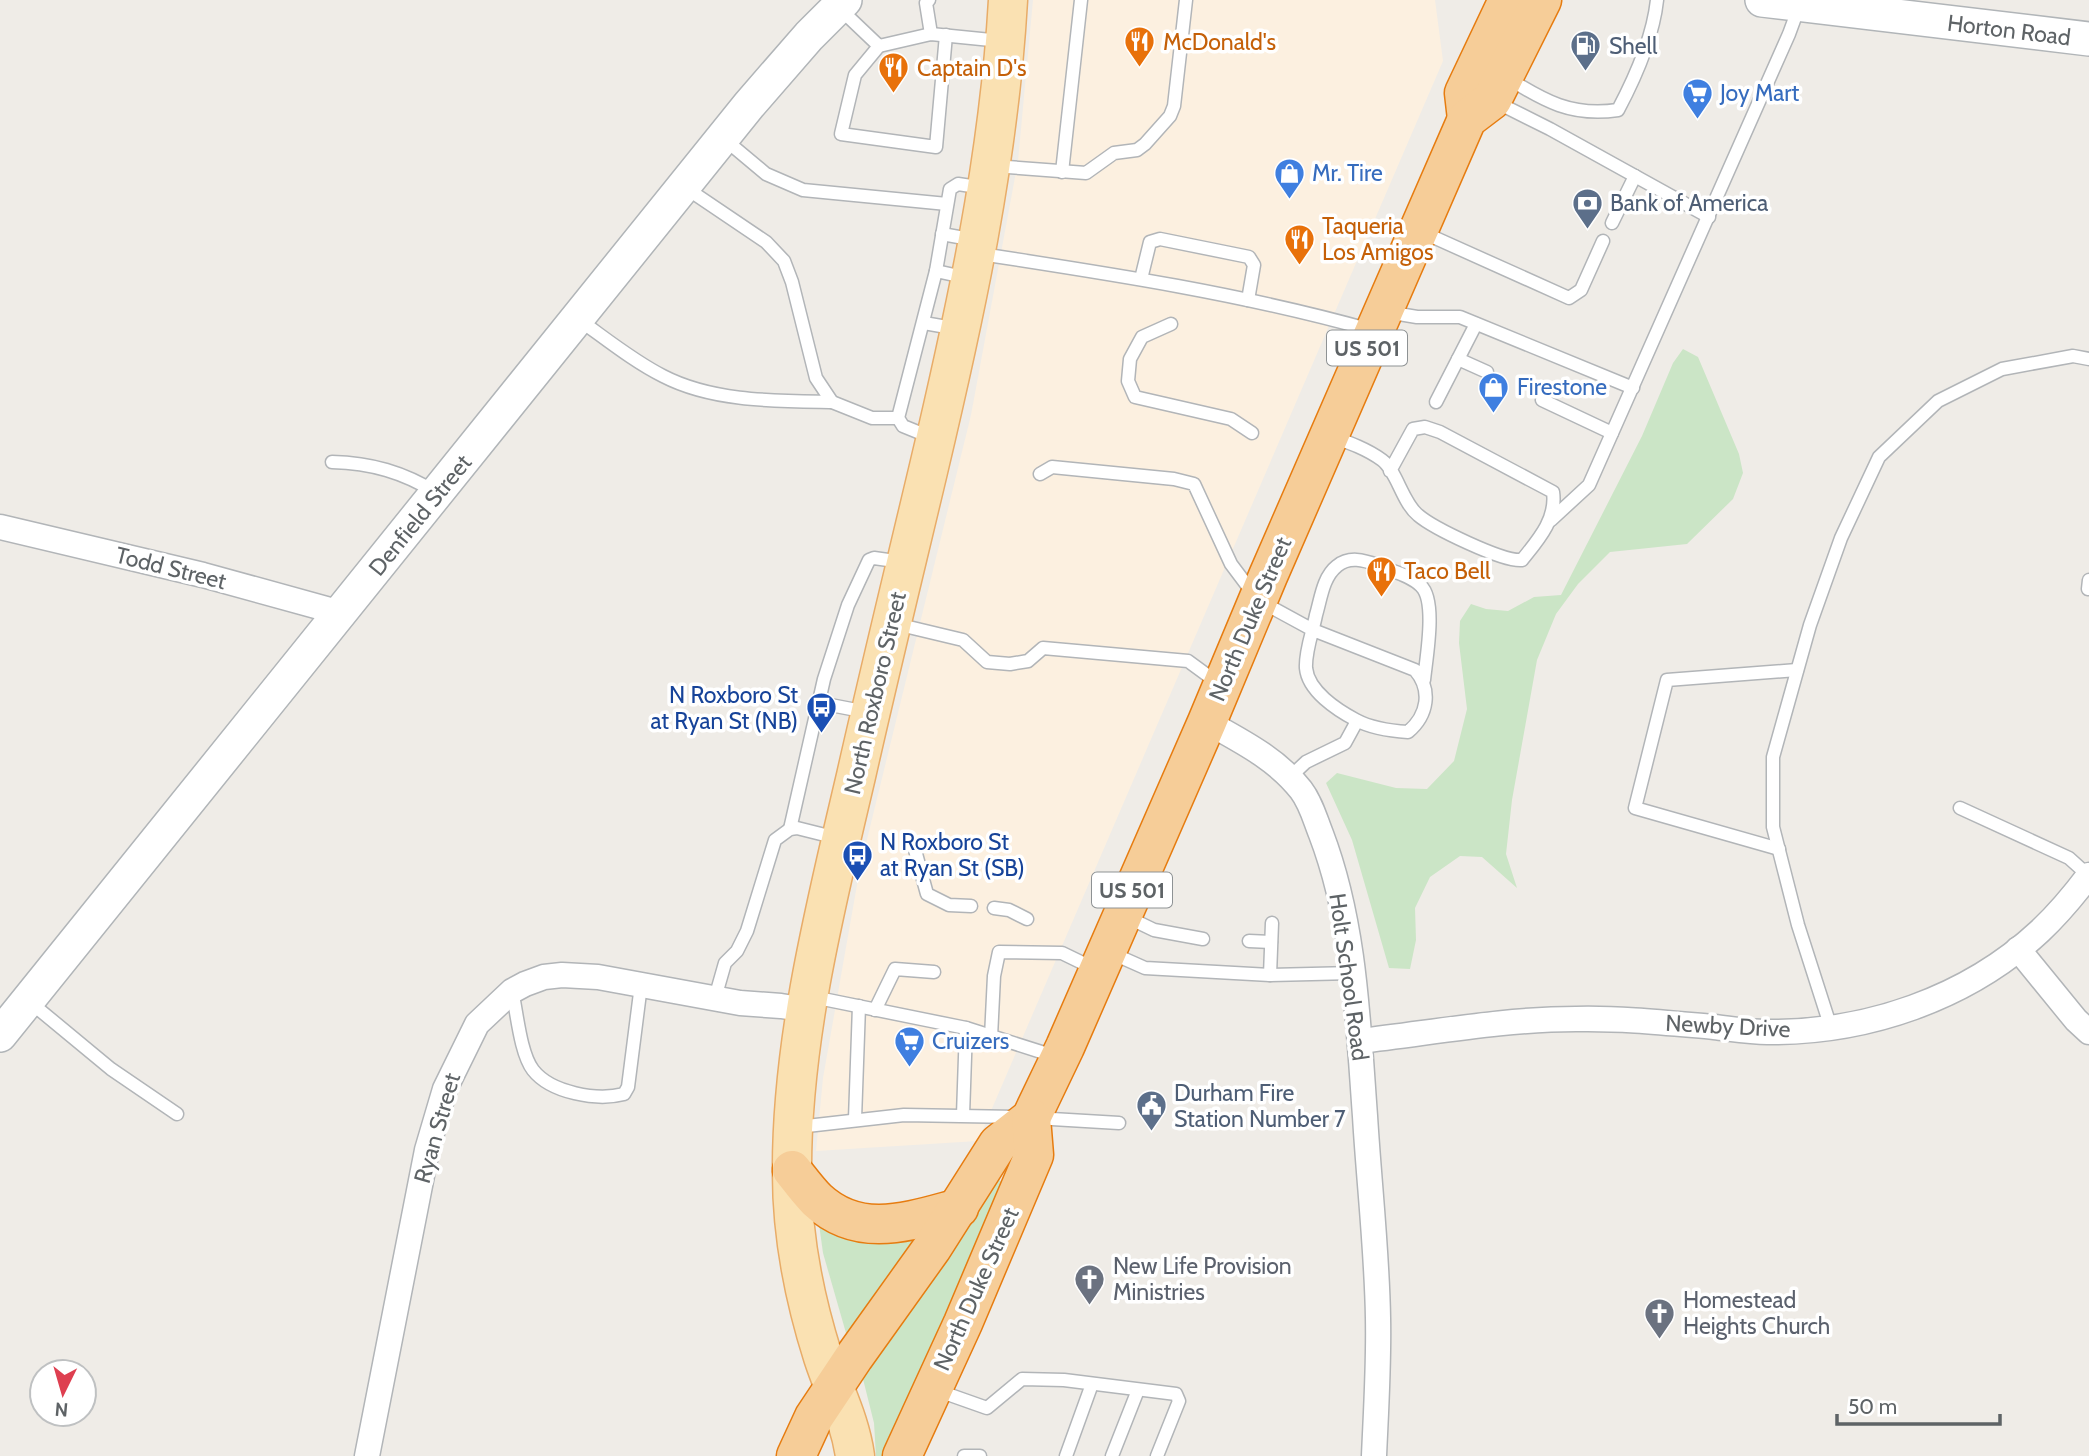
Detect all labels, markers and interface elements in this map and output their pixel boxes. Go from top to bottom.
street label: Horton Road [1946,9,2072,51]
restaurant icon: McDonald's [1123,25,1157,69]
place label: McDonald's [1163,28,1276,56]
fuel station icon: Shell [1569,29,1603,73]
place label: Shell [1609,32,1658,60]
restaurant icon: Captain D's [877,51,911,95]
place label: Captain D's [917,54,1026,82]
supermarket icon: Joy Mart [1680,76,1714,120]
place label: Joy Mart [1719,79,1800,107]
shop icon: Mr. Tire [1272,156,1306,200]
place label: Mr. Tire [1312,159,1383,187]
bank icon: Bank of America [1570,186,1604,230]
place label: Bank of America [1610,189,1768,217]
place label: Taqueria Los Amigos [1322,212,1433,266]
restaurant icon: Taqueria Los Amigos [1282,222,1316,266]
road number: US 501 [1327,330,1407,366]
shop icon: Firestone [1477,370,1511,414]
place label: Firestone [1517,373,1607,401]
street label: Denfield Street [363,449,478,581]
street label: North Duke Street [1203,532,1297,705]
street label: Todd Street [113,541,229,595]
restaurant icon: Taco Bell [1364,554,1398,598]
place label: Taco Bell [1404,557,1491,585]
street label: North Roxboro Street [838,589,912,797]
place label: N Roxboro St at Ryan St (NB) [651,681,798,735]
bus stop icon: N Roxboro St at Ryan St (NB) [804,691,838,735]
place label: N Roxboro St at Ryan St (SB) [880,828,1025,882]
bus stop icon: N Roxboro St at Ryan St (SB) [840,838,874,882]
road number: US 501 [1092,872,1172,908]
street label: Holt School Road [1323,891,1375,1063]
street label: Newby Drive [1665,1009,1791,1043]
supermarket icon: Cruizers [892,1024,926,1068]
place label: Cruizers [932,1027,1009,1055]
street label: Ryan Street [408,1069,466,1186]
place label: Durham Fire Station Number 7 [1174,1079,1346,1133]
public building icon: Durham Fire Station Number 7 [1134,1089,1168,1133]
street label: North Duke Street [927,1203,1025,1375]
place label: New Life Provision Ministries [1113,1252,1292,1306]
church icon: New Life Provision Ministries [1073,1262,1107,1306]
place label: Homestead Heights Church [1683,1286,1830,1340]
church icon: Homestead Heights Church [1643,1296,1677,1340]
north arrow [28,1358,98,1428]
scale bar [1837,1382,2000,1426]
text: 50 m [1848,1394,1897,1419]
text: N [54,1397,69,1421]

